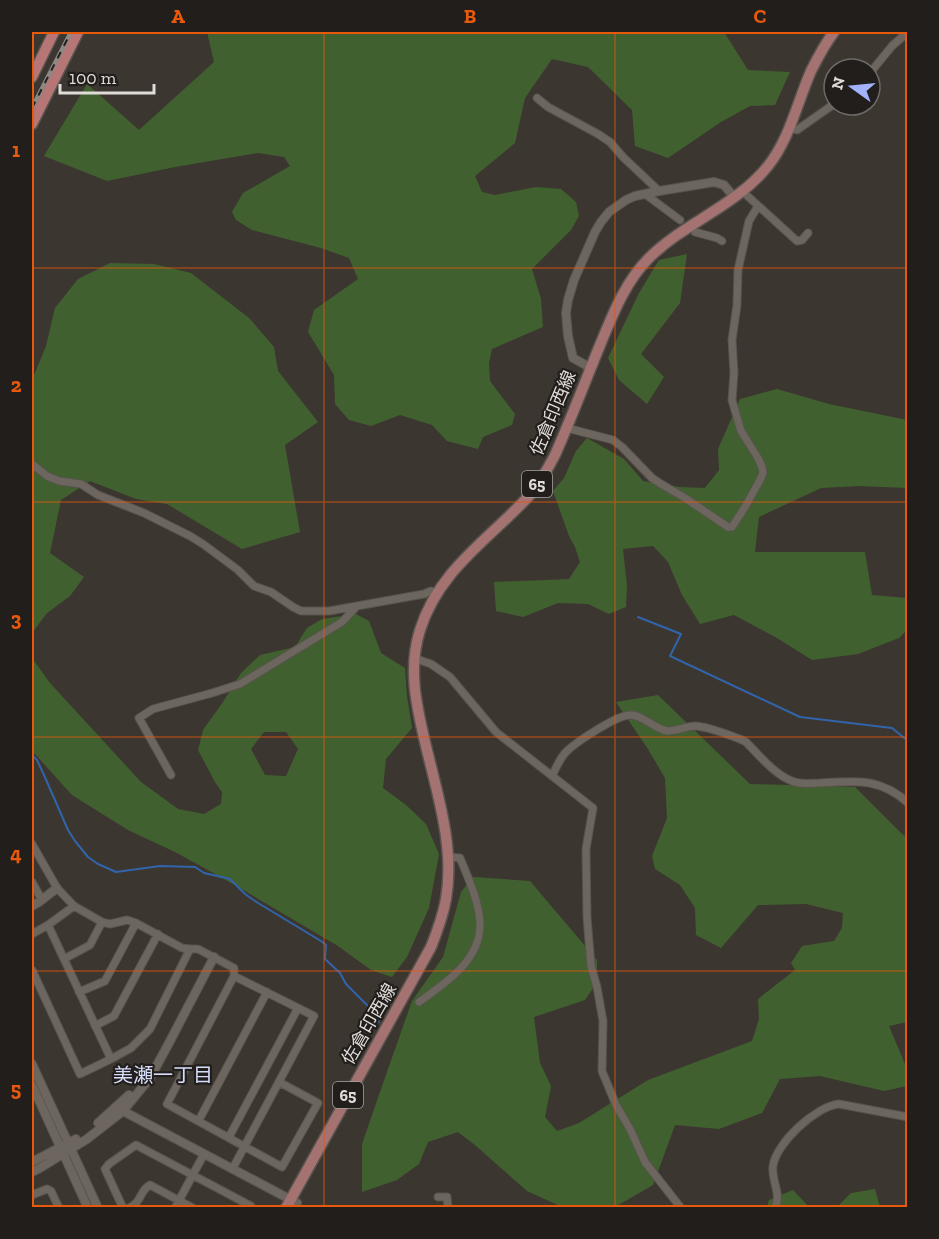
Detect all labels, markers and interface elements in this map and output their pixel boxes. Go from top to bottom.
text: A [171,4,185,28]
text: B [464,4,476,28]
text: C [754,4,767,28]
scale bar [60,57,154,95]
north arrow [822,57,882,117]
text: 100 m [69,67,117,89]
text: N [827,75,849,92]
text: 1 [12,138,20,162]
street label: 佐倉印西線 [525,367,581,459]
text: 2 [11,373,22,397]
road number: 65 [522,471,552,497]
text: 3 [11,607,22,631]
text: 4 [10,842,22,866]
street label: 佐倉印西線 [337,980,401,1068]
district label: 美瀬一丁目 [113,1063,213,1087]
text: 5 [11,1077,21,1101]
road number: 65 [333,1082,363,1108]

